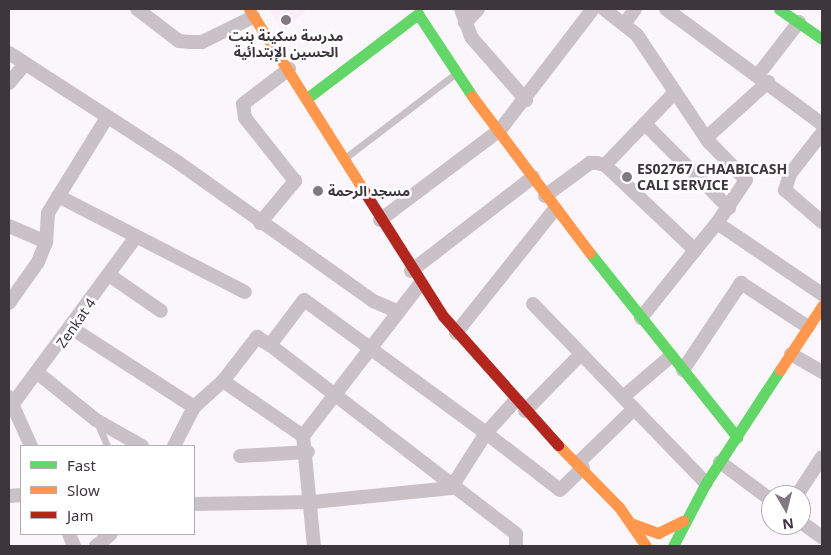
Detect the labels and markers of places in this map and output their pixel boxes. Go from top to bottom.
marker: مدرسة سكينة بنت الحسين الإبتدائية [280,14,292,26]
place label: مدرسة سكينة بنت الحسين الإبتدائية [229,28,343,60]
place label: ES02767 CHAABICASH CALI SERVICE [637,161,787,193]
marker: ES02767 CHAABICASH CALI SERVICE [621,171,633,183]
place label: مسجد الرحمة [328,183,410,199]
marker: مسجد الرحمة [312,185,324,197]

